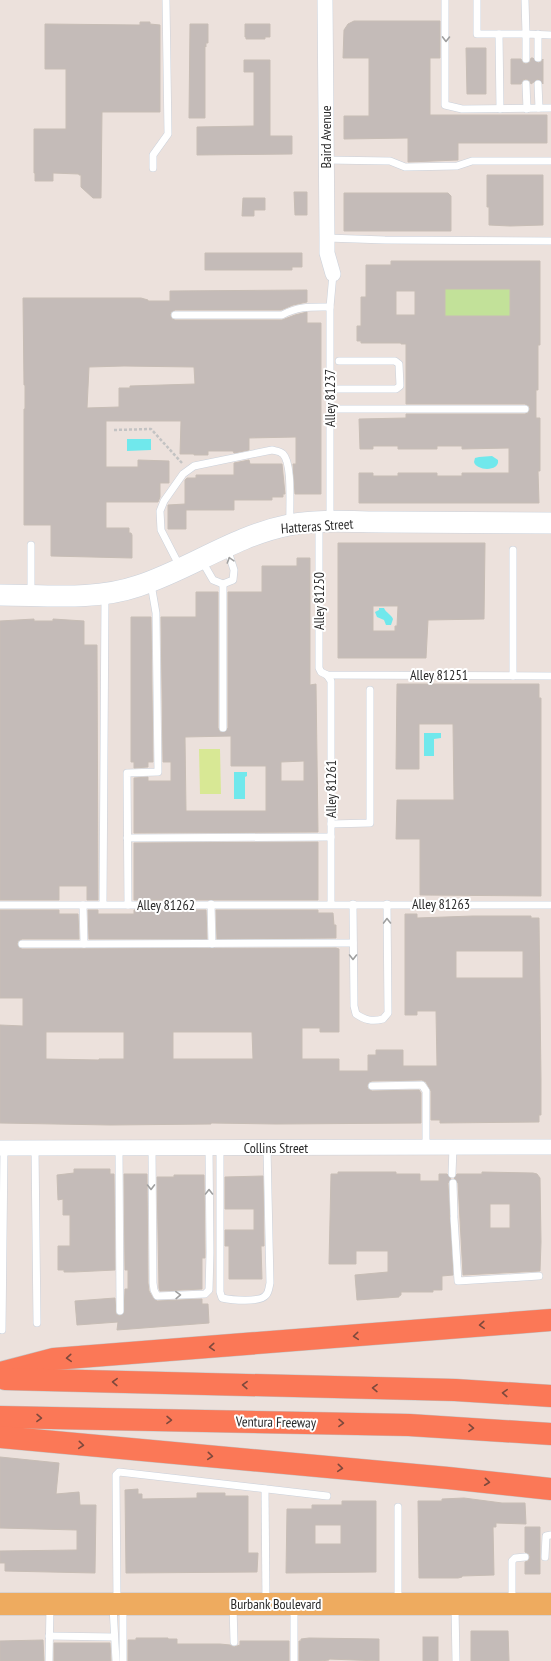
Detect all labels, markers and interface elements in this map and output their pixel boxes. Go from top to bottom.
one-way arrow [441,36,450,42]
street label: Baird Avenue [317,105,335,169]
street label: Alley 81237 [321,369,339,427]
street label: Hatteras Street [280,514,354,538]
one-way arrow [227,557,235,564]
street label: Alley 81250 [310,572,328,630]
street label: Alley 81251 [410,666,468,684]
street label: Alley 81261 [322,760,340,818]
street label: Alley 81263 [412,895,470,913]
street label: Alley 81262 [137,896,195,914]
one-way arrow [383,918,391,924]
one-way arrow [349,954,357,960]
street label: Collins Street [244,1139,308,1157]
one-way arrow [147,1184,156,1190]
one-way arrow [205,1189,214,1195]
one-way arrow [175,1291,181,1299]
one-way arrow [479,1320,485,1329]
one-way arrow [353,1331,359,1340]
one-way arrow [209,1342,216,1351]
one-way arrow [66,1353,72,1362]
one-way arrow [112,1378,118,1386]
one-way arrow [242,1381,248,1389]
one-way arrow [372,1384,378,1393]
one-way arrow [502,1388,508,1397]
street label: Ventura Freeway [235,1412,317,1432]
one-way arrow [36,1414,42,1422]
one-way arrow [166,1416,172,1424]
one-way arrow [338,1419,344,1427]
one-way arrow [468,1424,474,1433]
one-way arrow [78,1440,84,1449]
one-way arrow [207,1452,213,1461]
one-way arrow [337,1463,343,1472]
one-way arrow [484,1477,490,1486]
street label: Burbank Boulevard [231,1595,321,1613]

